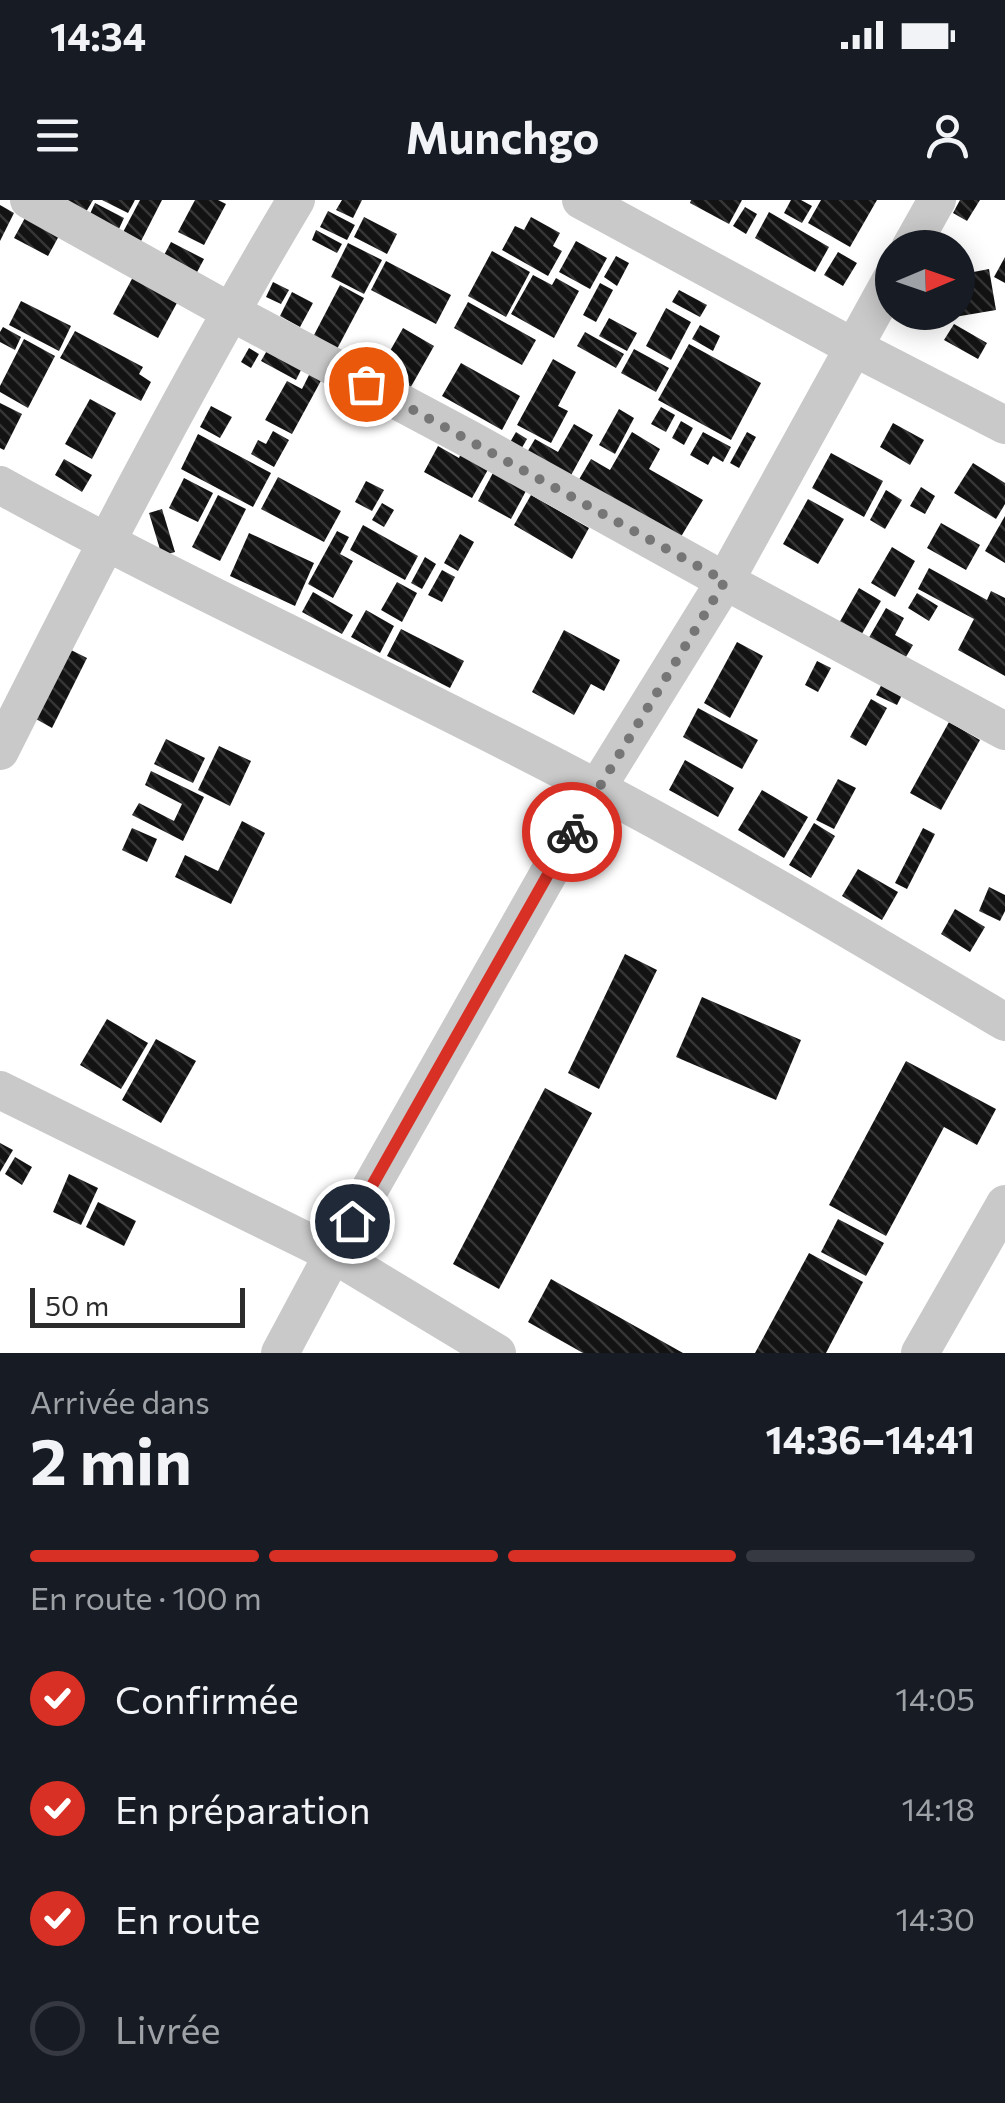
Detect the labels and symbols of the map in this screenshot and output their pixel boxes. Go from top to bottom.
north arrow [875,230,975,330]
pin [324,342,409,427]
courier [522,782,622,882]
pin [310,1179,395,1264]
scale bar [30,1283,245,1328]

